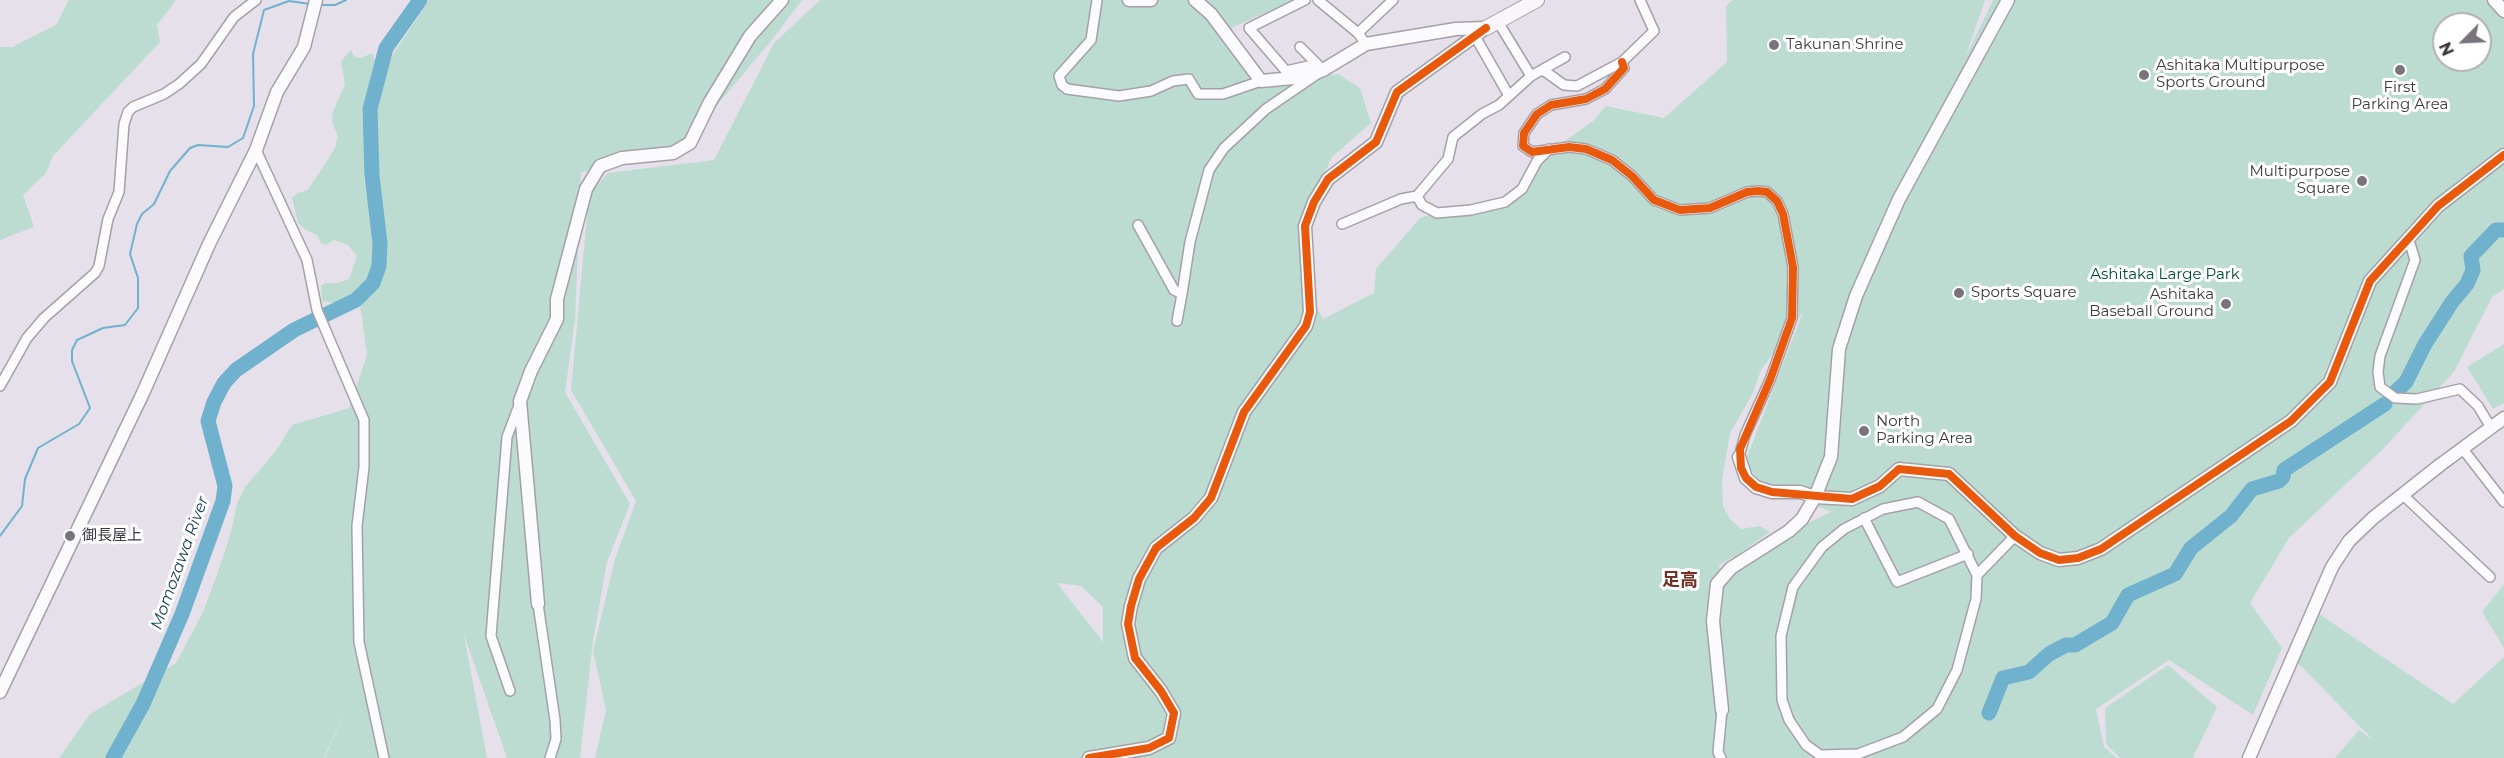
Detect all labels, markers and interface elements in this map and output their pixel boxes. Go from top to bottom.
north arrow [2432,12,2492,72]
place label: Takunan Shrine [1786,36,1903,54]
marker: Takunan Shrine [1767,38,1781,52]
text: N [2436,39,2458,58]
place label: Ashitaka Multipurpose Sports Ground [2156,57,2325,92]
marker: First Parking Area [2393,63,2407,77]
marker: Ashitaka Multipurpose Sports Ground [2137,68,2151,82]
place label: First Parking Area [2352,79,2448,114]
place label: Multipurpose Square [2249,163,2350,198]
marker: Multipurpose Square [2355,174,2369,188]
park label: Ashitaka Large Park [2090,266,2240,284]
place label: Sports Square [1971,284,2077,302]
marker: Sports Square [1952,286,1966,300]
place label: Ashitaka Baseball Ground [2089,286,2214,321]
marker: Ashitaka Baseball Ground [2219,297,2233,311]
place label: North Parking Area [1876,413,1973,448]
marker: North Parking Area [1857,424,1871,438]
water label: Momozawa River [147,494,213,632]
place label: 御長屋上 [82,527,142,545]
marker: 御長屋上 [63,529,77,543]
district label: 足高 [1662,570,1698,592]

